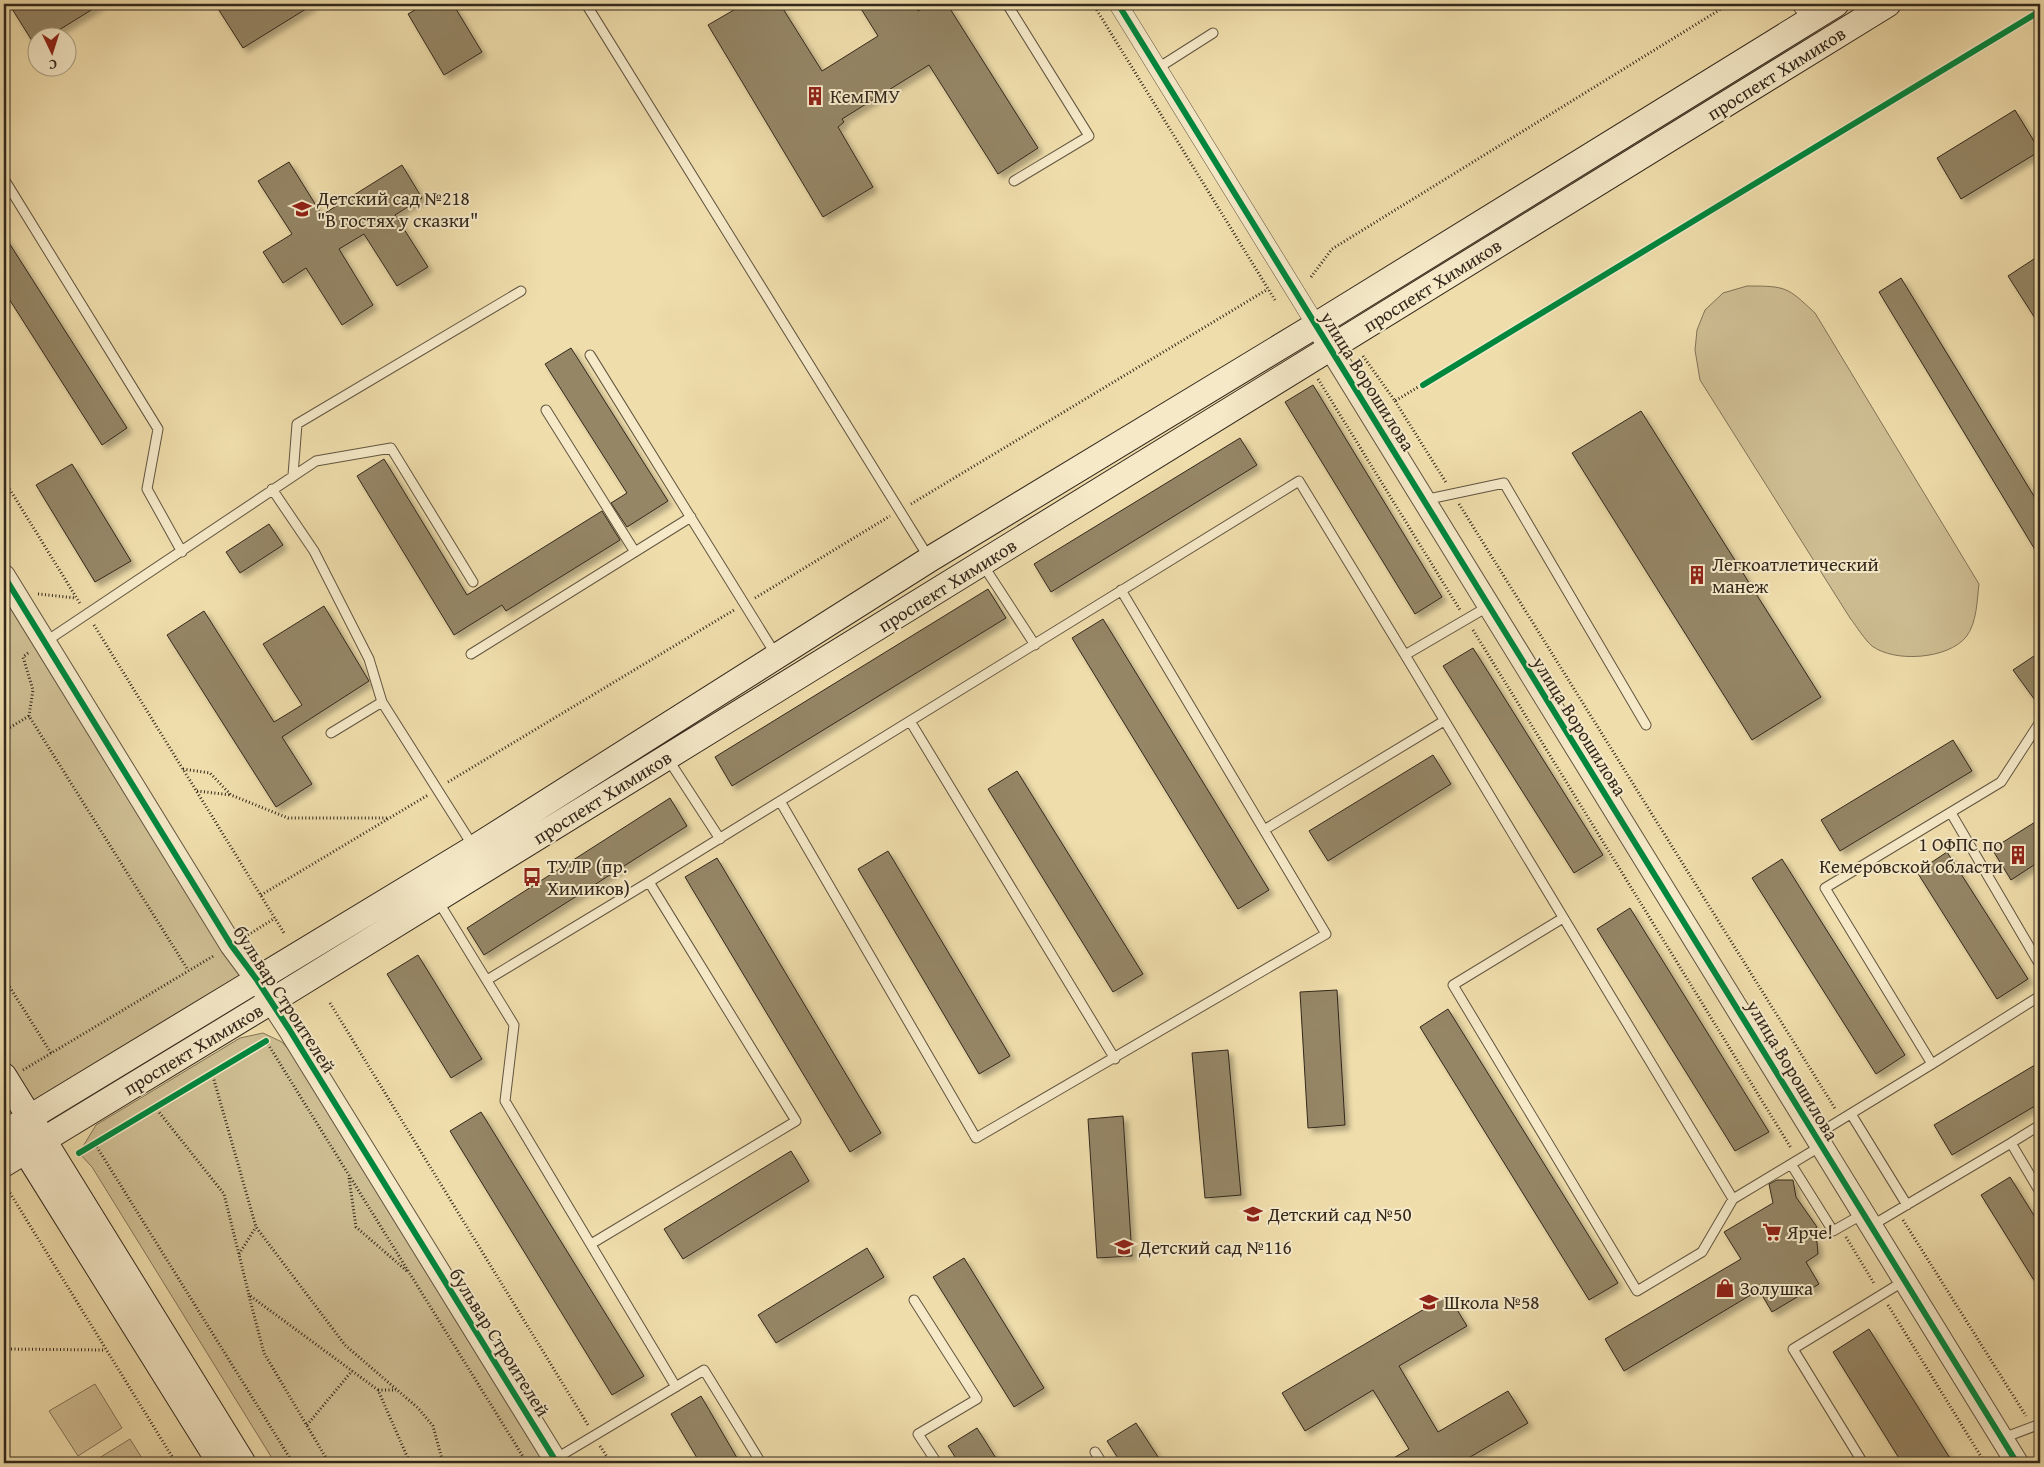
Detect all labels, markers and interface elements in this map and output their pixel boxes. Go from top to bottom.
street label: проспект Химиков [1701,19,1851,127]
north arrow [28,28,78,78]
text: С [48,55,58,75]
place label: КемГМУ [830,82,900,110]
building icon: КемГМУ [804,85,826,107]
place label: Детский сад №218 "В гостях у сказки" [316,184,478,234]
school or university icon: Детский сад №218 "В гостях у сказки" [291,198,313,220]
street label: проспект Химиков [1357,231,1507,339]
street label: улица Ворошилова [1313,305,1422,456]
street label: проспект Химиков [872,531,1022,639]
place label: Легкоатлетический манеж [1712,550,1879,600]
building icon: Легкоатлетический манеж [1686,564,1708,586]
street label: улица Ворошилова [1525,650,1634,801]
street label: проспект Химиков [527,743,677,851]
place label: 1 ОФПС по Кемеровской области [1819,830,2003,880]
building icon: 1 ОФПС по Кемеровской области [2007,844,2029,866]
place label: ТУЛР (пр. Химиков) [547,852,630,902]
bus stop icon: ТУЛР (пр. Химиков) [521,866,543,888]
street label: бульвар Строителей [227,920,343,1078]
street label: улица Ворошилова [1739,993,1846,1146]
street label: проспект Химиков [118,996,268,1102]
place label: Детский сад №50 [1267,1200,1412,1228]
school or university icon: Детский сад №50 [1242,1203,1264,1225]
place label: Ярче! [1786,1218,1833,1246]
supermarket icon: Ярче! [1761,1221,1783,1243]
place label: Детский сад №116 [1138,1233,1292,1261]
school or university icon: Детский сад №116 [1113,1236,1135,1258]
street label: бульвар Строителей [443,1262,557,1422]
place label: Золушка [1740,1274,1813,1302]
shop icon: Золушка [1714,1277,1736,1299]
place label: Школа №58 [1444,1288,1539,1316]
school or university icon: Школа №58 [1418,1291,1440,1313]

